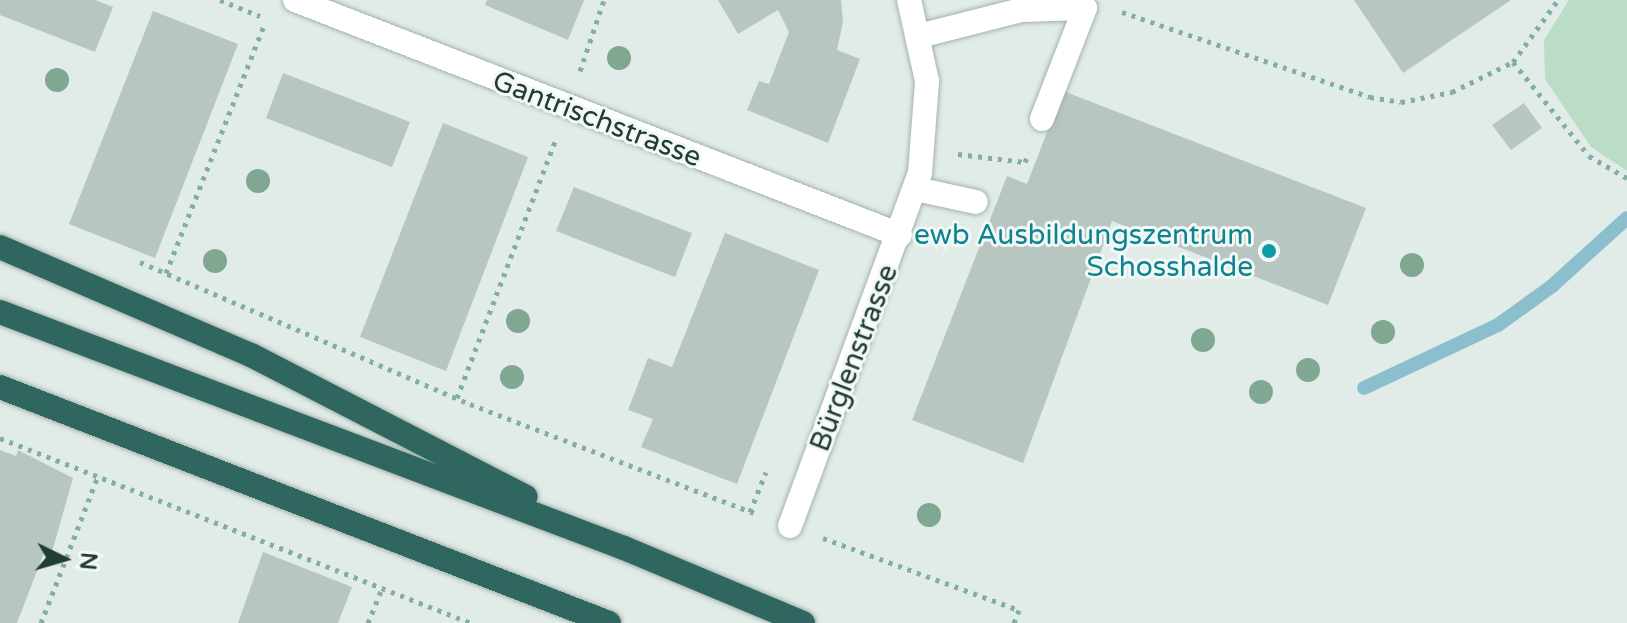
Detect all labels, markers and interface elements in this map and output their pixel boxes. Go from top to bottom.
street label: Gantrischstrasse [488,64,706,174]
place label: ewb Ausbildungszentrum Schosshalde [914,218,1253,284]
marker: ewb Ausbildungszentrum Schosshalde [1260,242,1278,260]
street label: Bürglenstrasse [803,260,905,456]
north arrow [24,519,104,599]
text: N [74,551,102,571]

